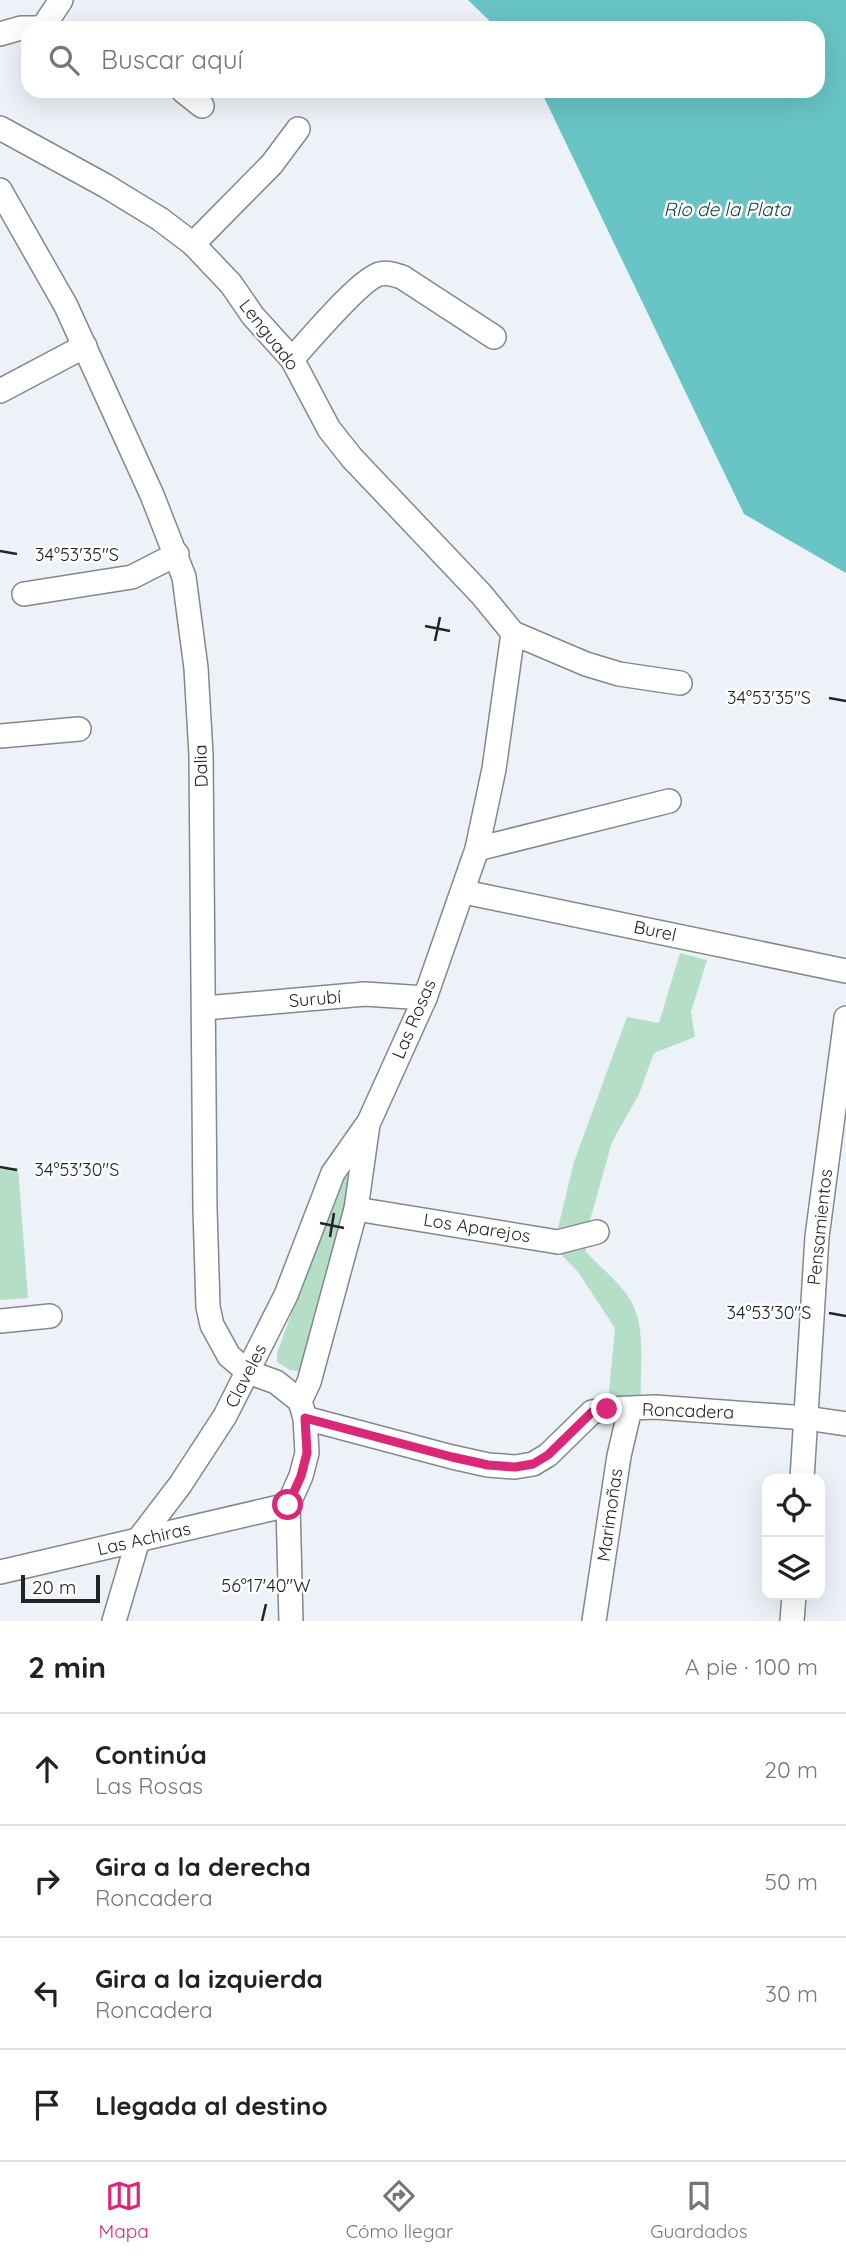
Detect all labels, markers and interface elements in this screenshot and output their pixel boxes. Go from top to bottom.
search box [21,21,825,98]
icon: search [45,41,83,79]
text: Buscar aquí [101,43,243,76]
water label: Río de la Plata [663,197,792,221]
street label: Lenguado [234,294,304,375]
text: 34°53'35"S [35,543,119,566]
text: 34°53'35"S [727,686,811,709]
street label: Dalia [188,744,213,788]
street label: Burel [632,915,678,946]
street label: Las Rosas [386,975,441,1062]
street label: Surubí [288,985,342,1012]
text: 34°53'30"S [35,1158,119,1181]
street label: Pensamientos [802,1168,837,1286]
street label: Los Aparejos [422,1208,532,1247]
text: 34°53'30"S [727,1301,811,1324]
street label: Claveles [220,1340,271,1412]
route end [591,1393,622,1424]
street label: Roncadera [642,1397,734,1424]
street label: Marimoñas [592,1467,627,1563]
map controls [762,1474,825,1600]
button: locate [762,1474,825,1537]
route start [272,1489,303,1520]
street label: Las Achiras [95,1517,193,1560]
button: layers [762,1537,825,1600]
scale bar [21,1572,100,1604]
text: 56°17'40"W [221,1574,311,1597]
text: 20 m [32,1575,76,1599]
text: 2 min [28,1648,106,1686]
text: A pie · 100 m [685,1652,818,1681]
text: Continúa [95,1738,207,1771]
icon: ahead [28,1750,66,1788]
text: 20 m [764,1755,818,1784]
text: Las Rosas [95,1771,203,1800]
text: Gira a la derecha [95,1850,311,1883]
icon: right [28,1862,66,1900]
text: 50 m [765,1867,818,1896]
text: Roncadera [95,1883,213,1912]
text: Gira a la izquierda [95,1962,323,1995]
icon: left [28,1974,66,2012]
text: 30 m [765,1979,818,2008]
text: Roncadera [95,1995,213,2024]
icon: arrive [28,2086,66,2124]
text: Llegada al destino [95,2089,328,2122]
tab: Mapa [98,2177,149,2243]
tab: Cómo llegar [346,2177,453,2243]
tab: Guardados [650,2177,748,2243]

